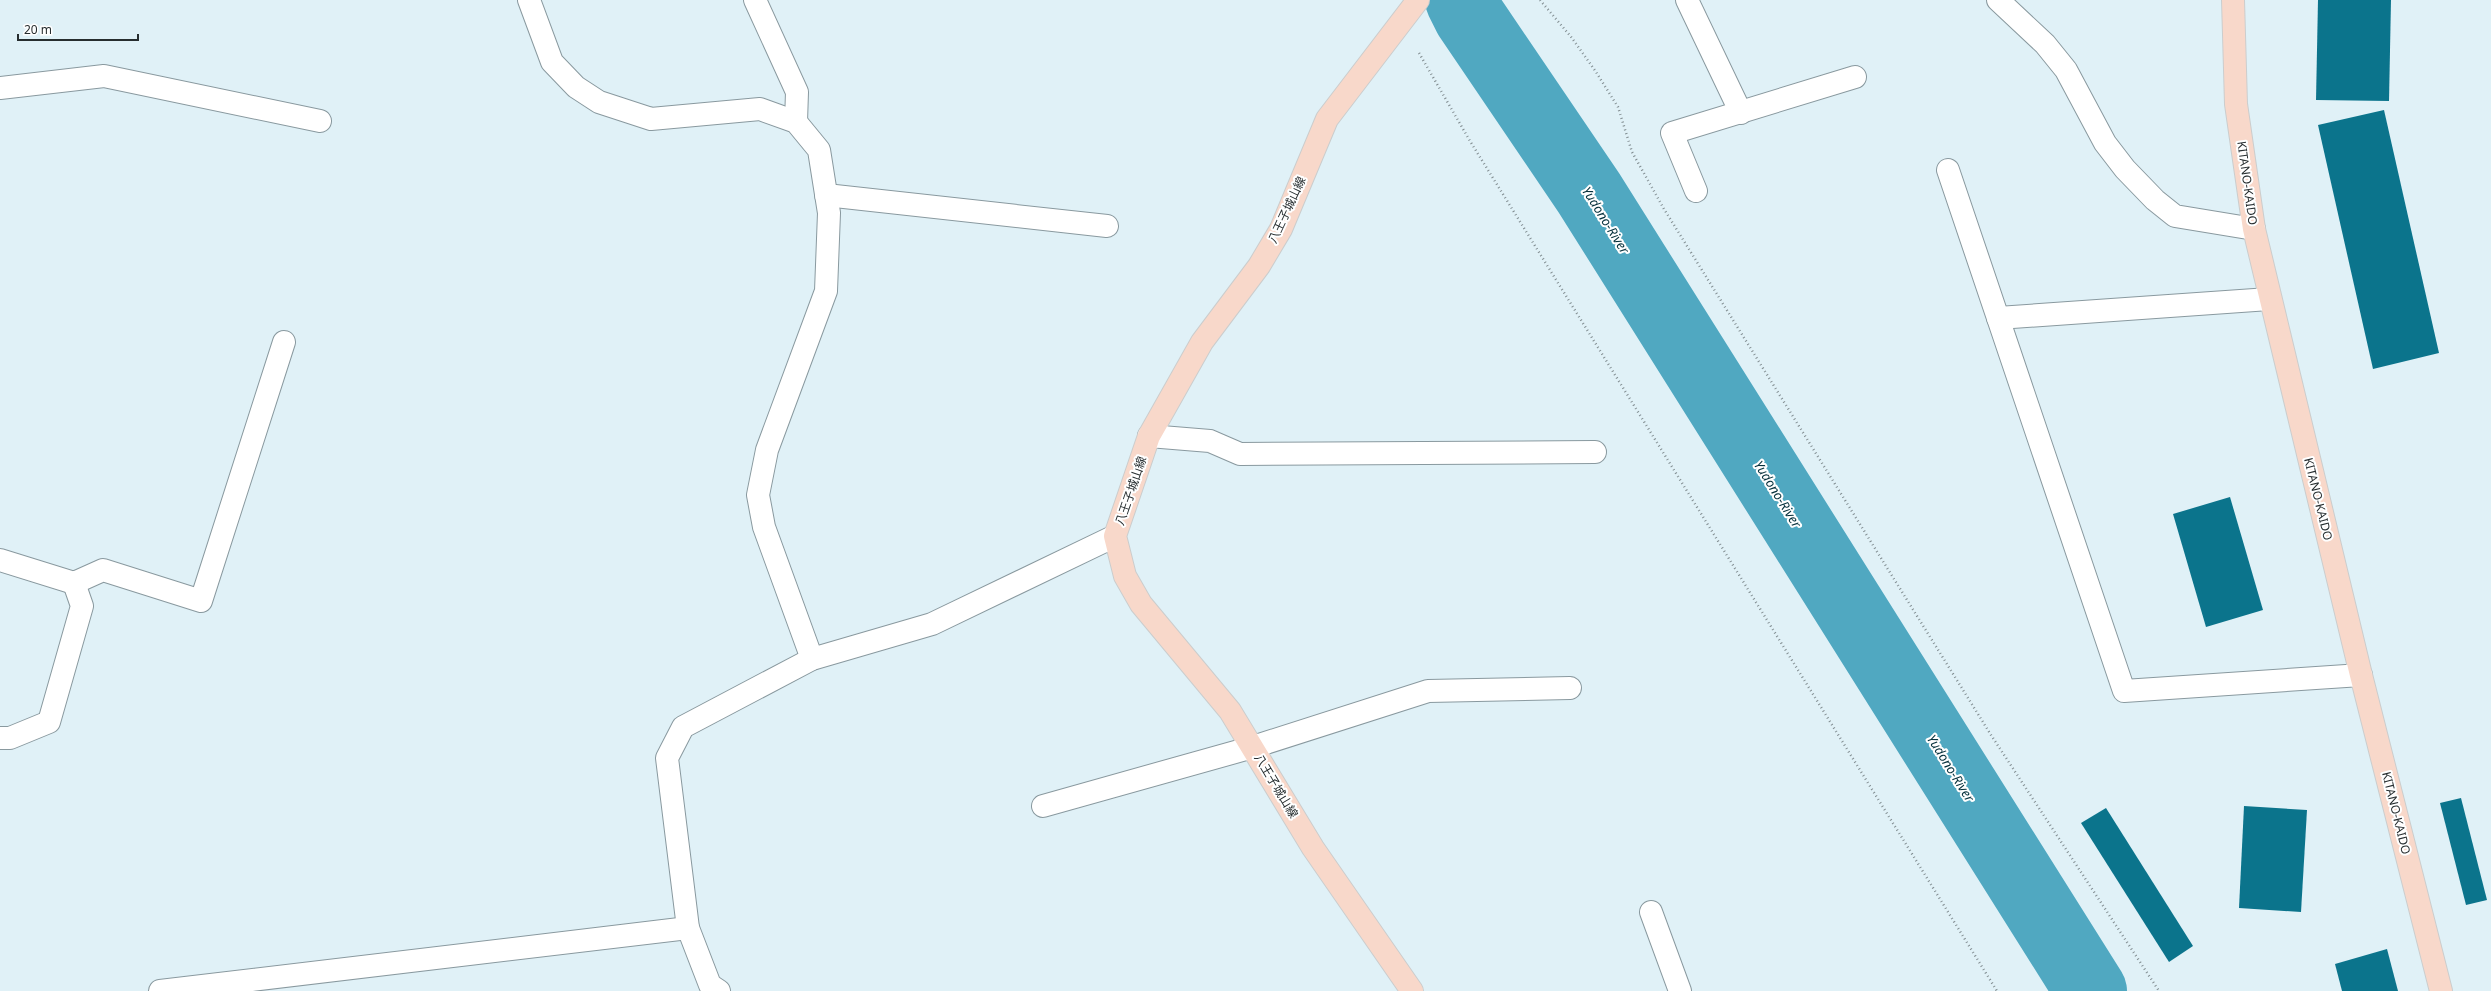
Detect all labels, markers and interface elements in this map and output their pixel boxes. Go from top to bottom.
scale bar [18,16,138,42]
text: 20 m [24,21,52,38]
street label: KITANO-KAIDO [2233,140,2262,226]
street label: 八王子城山線 [1264,174,1309,246]
water label: Yudono-River [1578,183,1634,258]
street label: 八王子城山線 [1111,454,1150,528]
street label: KITANO-KAIDO [2300,456,2337,542]
water label: Yudono-River [1750,457,1806,532]
water label: Yudono-River [1923,731,1979,806]
street label: 八王子城山線 [1251,750,1302,821]
street label: KITANO-KAIDO [2378,770,2415,856]

